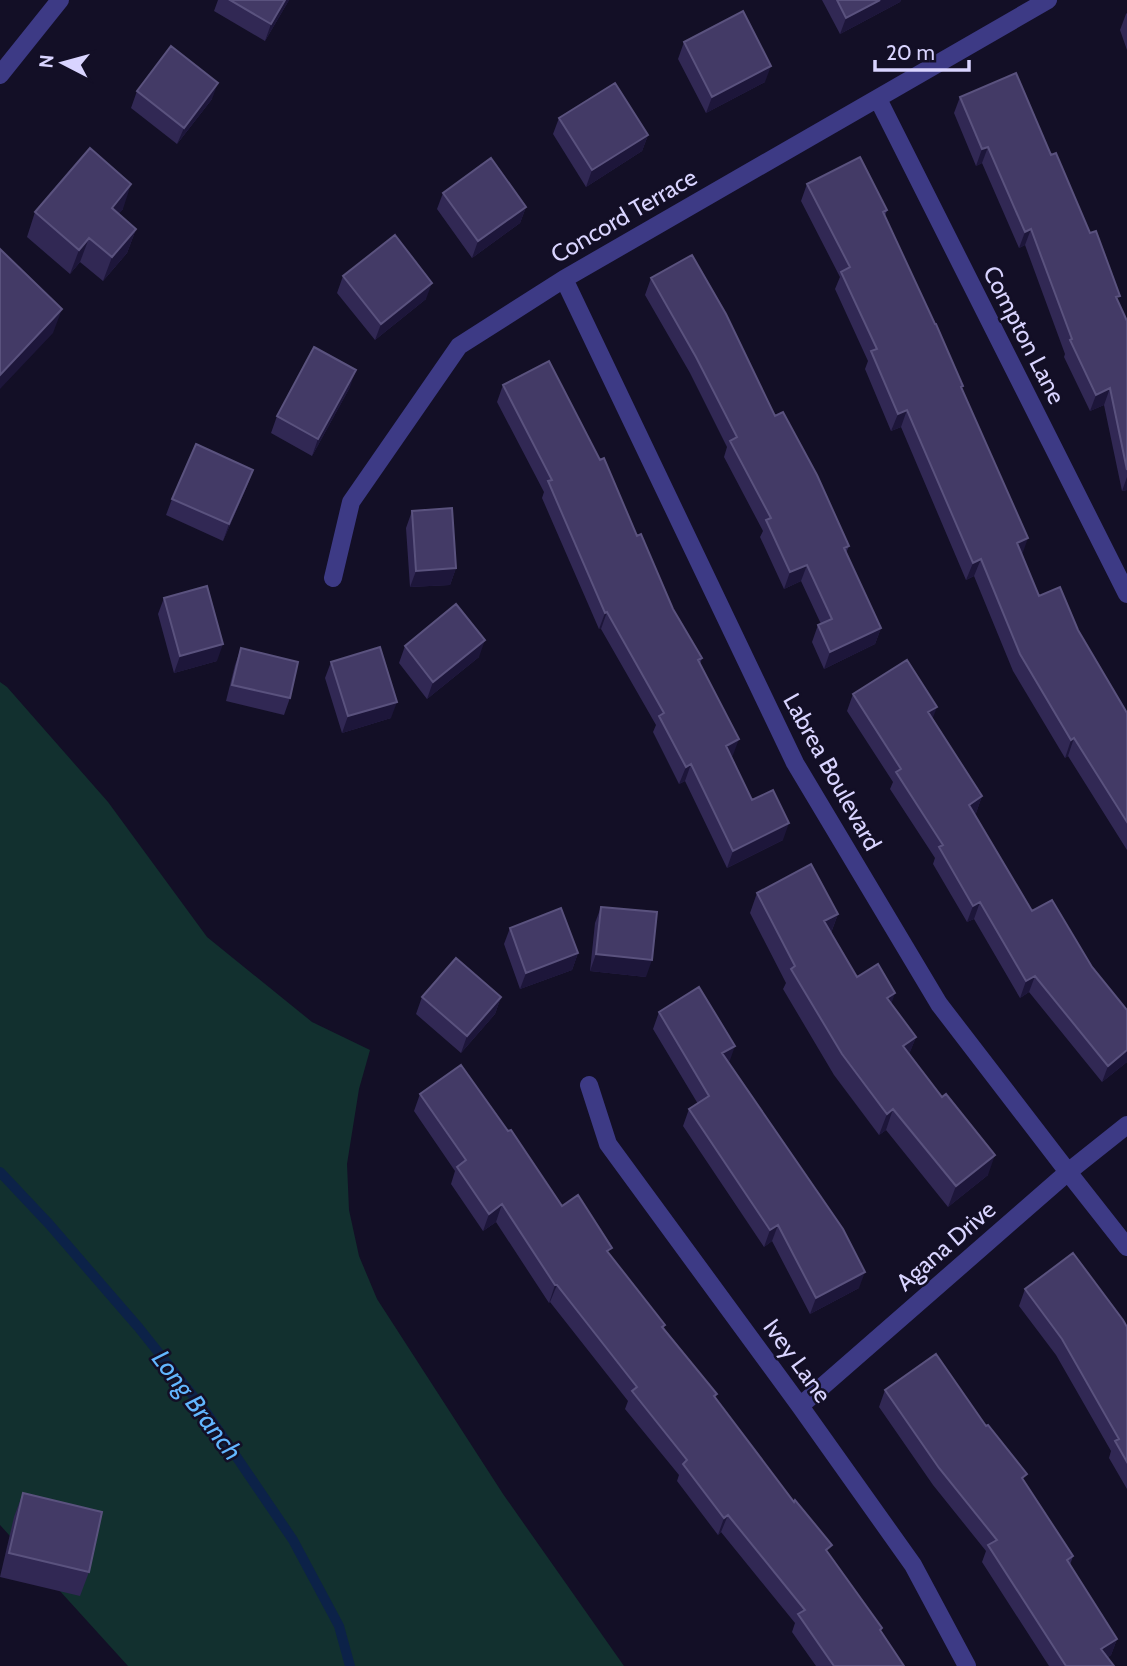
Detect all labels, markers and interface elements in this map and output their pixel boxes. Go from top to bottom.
north arrow [28,28,98,98]
scale bar [875,28,970,72]
text: 20 m [886,40,935,65]
text: N [34,53,59,69]
street label: Concord Terrace [546,162,702,269]
street label: Compton Lane [977,261,1072,409]
street label: Labrea Boulevard [777,688,888,855]
street label: Agana Drive [890,1195,1001,1297]
street label: Ivey Lane [757,1313,837,1408]
water label: Long Branch [145,1344,249,1466]

